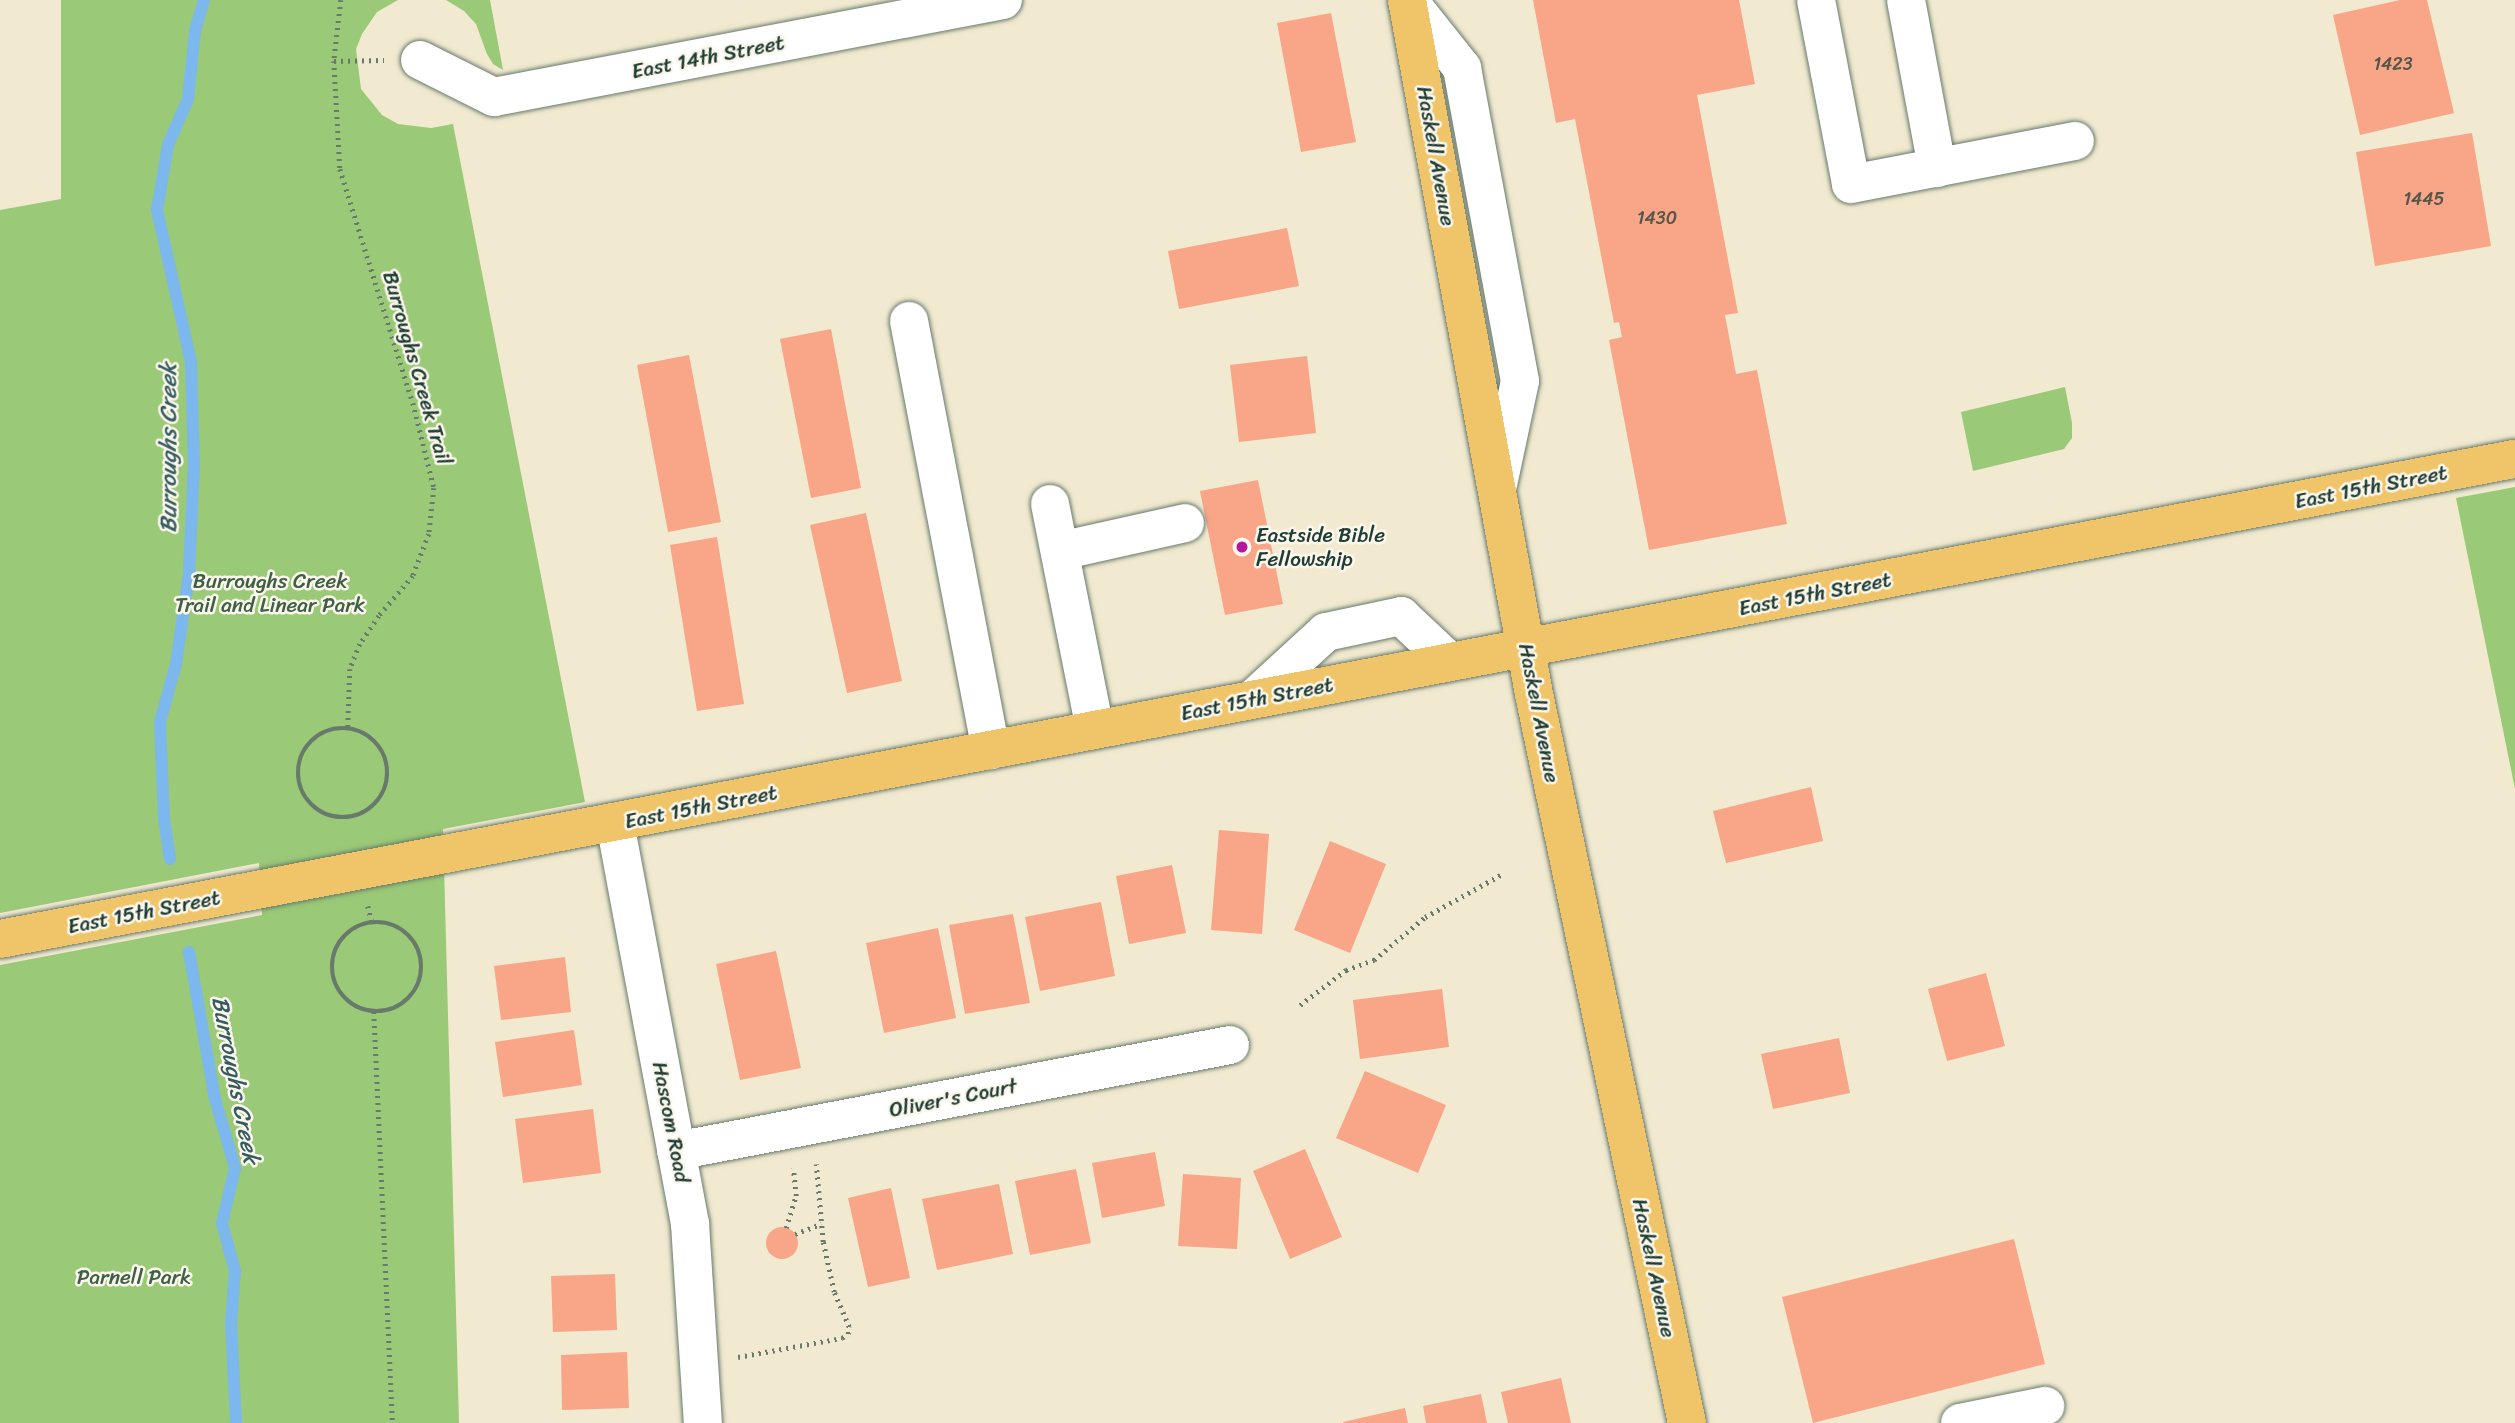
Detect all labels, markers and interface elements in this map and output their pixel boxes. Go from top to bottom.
street label: East 14th Street [629,30,787,84]
house number: 1423 [2373,53,2413,75]
street label: Haskell Avenue [1411,84,1461,228]
house number: 1445 [2403,188,2445,210]
house number: 1430 [1637,207,1677,229]
street label: Burroughs Creek Trail [377,268,457,468]
water label: Burroughs Creek [155,363,183,533]
street label: East 15th Street [2293,460,2449,514]
place label: Eastside Bible Fellowship [1256,522,1385,572]
marker: Eastside Bible Fellowship [1234,539,1250,555]
street label: East 15th Street [1737,567,1893,621]
park label: Burroughs Creek Trail and Linear Park [175,568,365,618]
street label: Haskell Avenue [1513,641,1565,785]
street label: East 15th Street [1179,672,1335,726]
street label: East 15th Street [623,780,779,834]
street label: East 15th Street [66,885,222,939]
water label: Burroughs Creek [205,994,265,1166]
street label: Hascom Road [647,1059,695,1185]
street label: Oliver's Court [887,1073,1019,1123]
street label: Haskell Avenue [1627,1196,1681,1340]
park label: Parnell Park [77,1264,191,1290]

